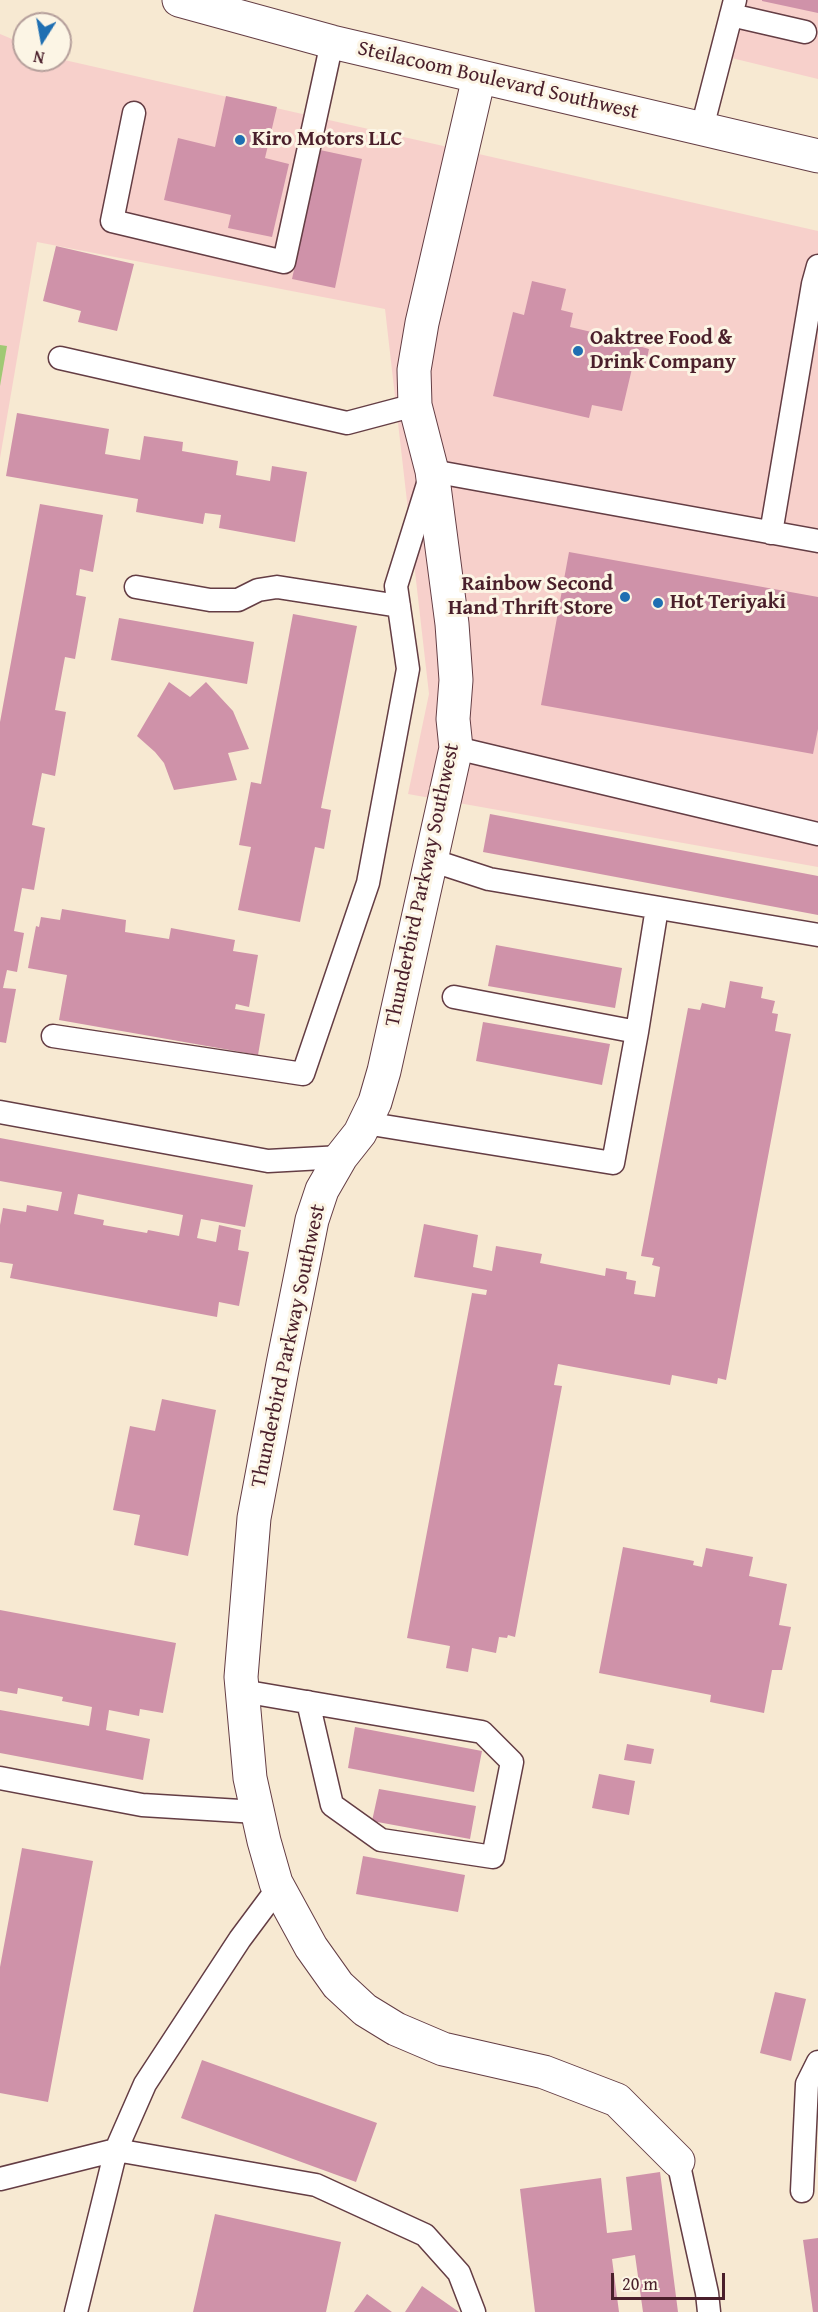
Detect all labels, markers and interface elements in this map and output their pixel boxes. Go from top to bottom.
north arrow [12,12,72,72]
street label: Steilacoom Boulevard Southwest [355,36,641,126]
text: N [31,45,46,71]
place label: Kiro Motors LLC [252,127,402,153]
marker: Kiro Motors LLC [233,133,247,147]
place label: Oaktree Food & Drink Company [590,326,736,376]
marker: Oaktree Food & Drink Company [571,344,585,358]
place label: Rainbow Second Hand Thrift Store [448,572,613,622]
marker: Rainbow Second Hand Thrift Store [618,590,632,604]
place label: Hot Teriyaki [670,590,786,616]
marker: Hot Teriyaki [651,596,665,610]
street label: Thunderbird Parkway Southwest [381,741,465,1029]
street label: Thunderbird Parkway Southwest [247,1202,331,1490]
scale bar [614,2261,728,2299]
text: 20 m [622,2270,658,2297]

